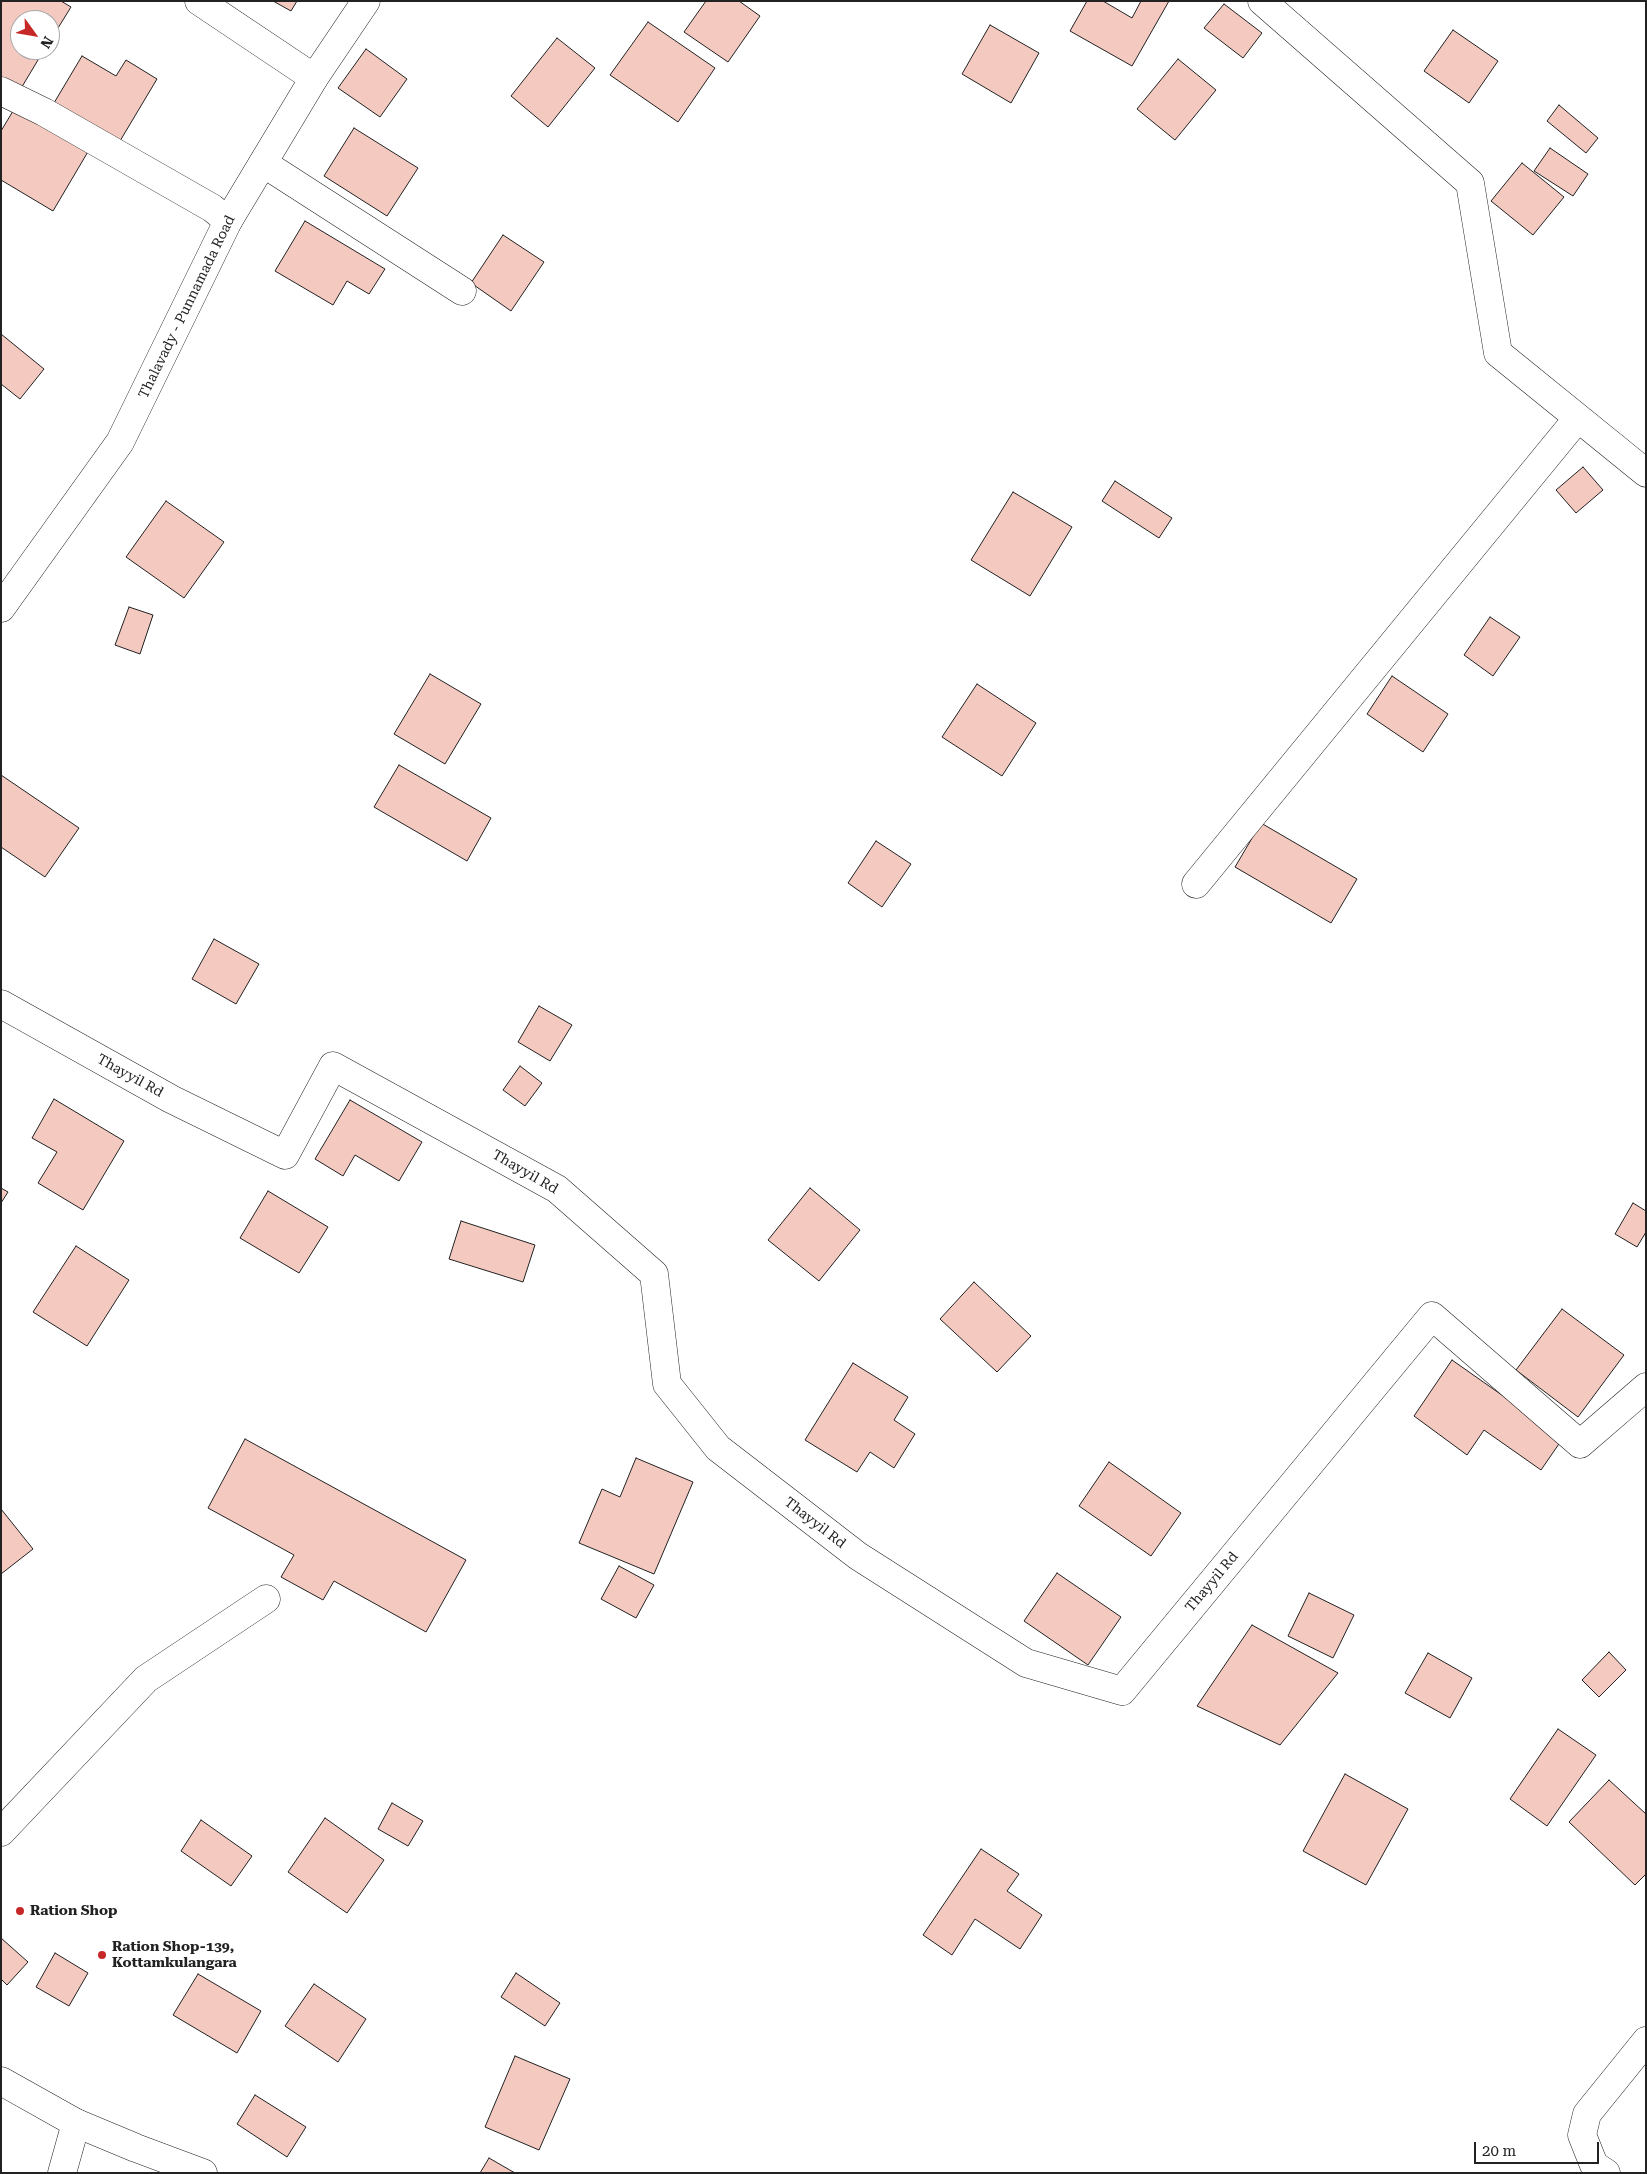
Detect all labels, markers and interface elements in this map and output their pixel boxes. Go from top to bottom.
north arrow [10,10,60,60]
text: N [37,34,57,51]
street label: Thalavady - Punnamada Road [135,213,239,401]
street label: Thayyil Rd [94,1051,166,1101]
street label: Thayyil Rd [489,1146,561,1198]
street label: Thayyil Rd [781,1494,849,1552]
street label: Thayyil Rd [1182,1548,1242,1616]
place label: Ration Shop [30,1903,117,1919]
marker: Ration Shop [14,1905,26,1917]
place label: Ration Shop-139, Kottamkulangara [112,1939,237,1971]
marker: Ration Shop-139, Kottamkulangara [96,1949,108,1961]
scale bar [1477,2132,1602,2164]
text: 20 m [1482,2142,1516,2160]

